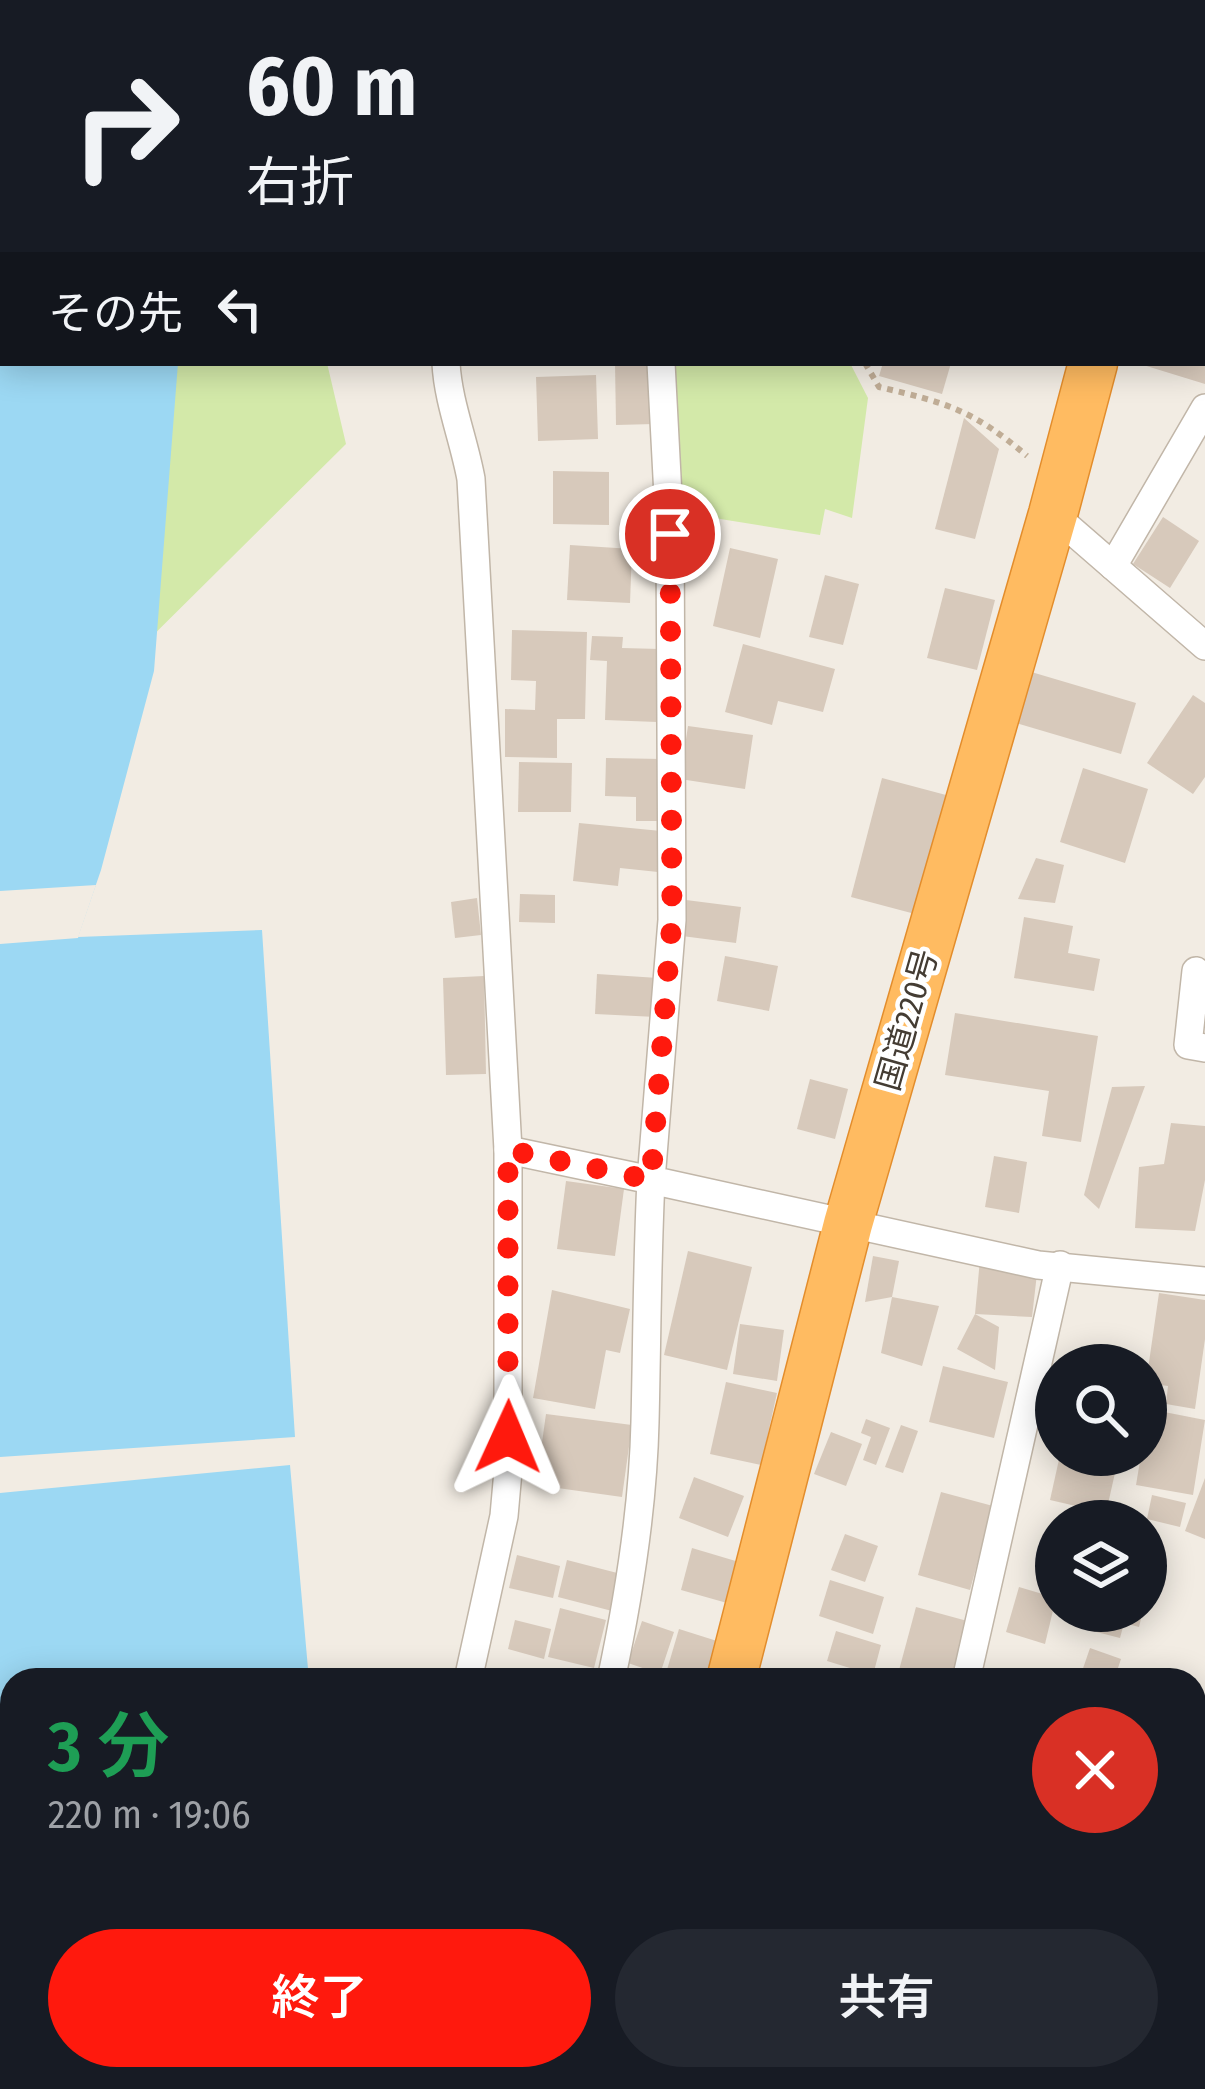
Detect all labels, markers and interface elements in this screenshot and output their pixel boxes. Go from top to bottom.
text: 60 m [246,36,417,137]
icon: right [48,48,204,204]
text: 右折 [246,151,354,215]
icon: left [207,276,273,342]
text: その先 [48,287,183,341]
pin [619,483,721,585]
icon: arrive [637,501,703,567]
street label: 国道220号 [868,945,946,1095]
map controls [1035,1344,1167,1632]
button: search [1035,1344,1167,1476]
position arrow [445,1374,571,1500]
button: layers [1035,1500,1167,1632]
text: 3 分 [48,1704,169,1790]
button: close [1032,1707,1158,1833]
text: 220 m · 19:06 [48,1792,251,1838]
button: 終了 [48,1929,591,2067]
button: 共有 [615,1929,1158,2067]

